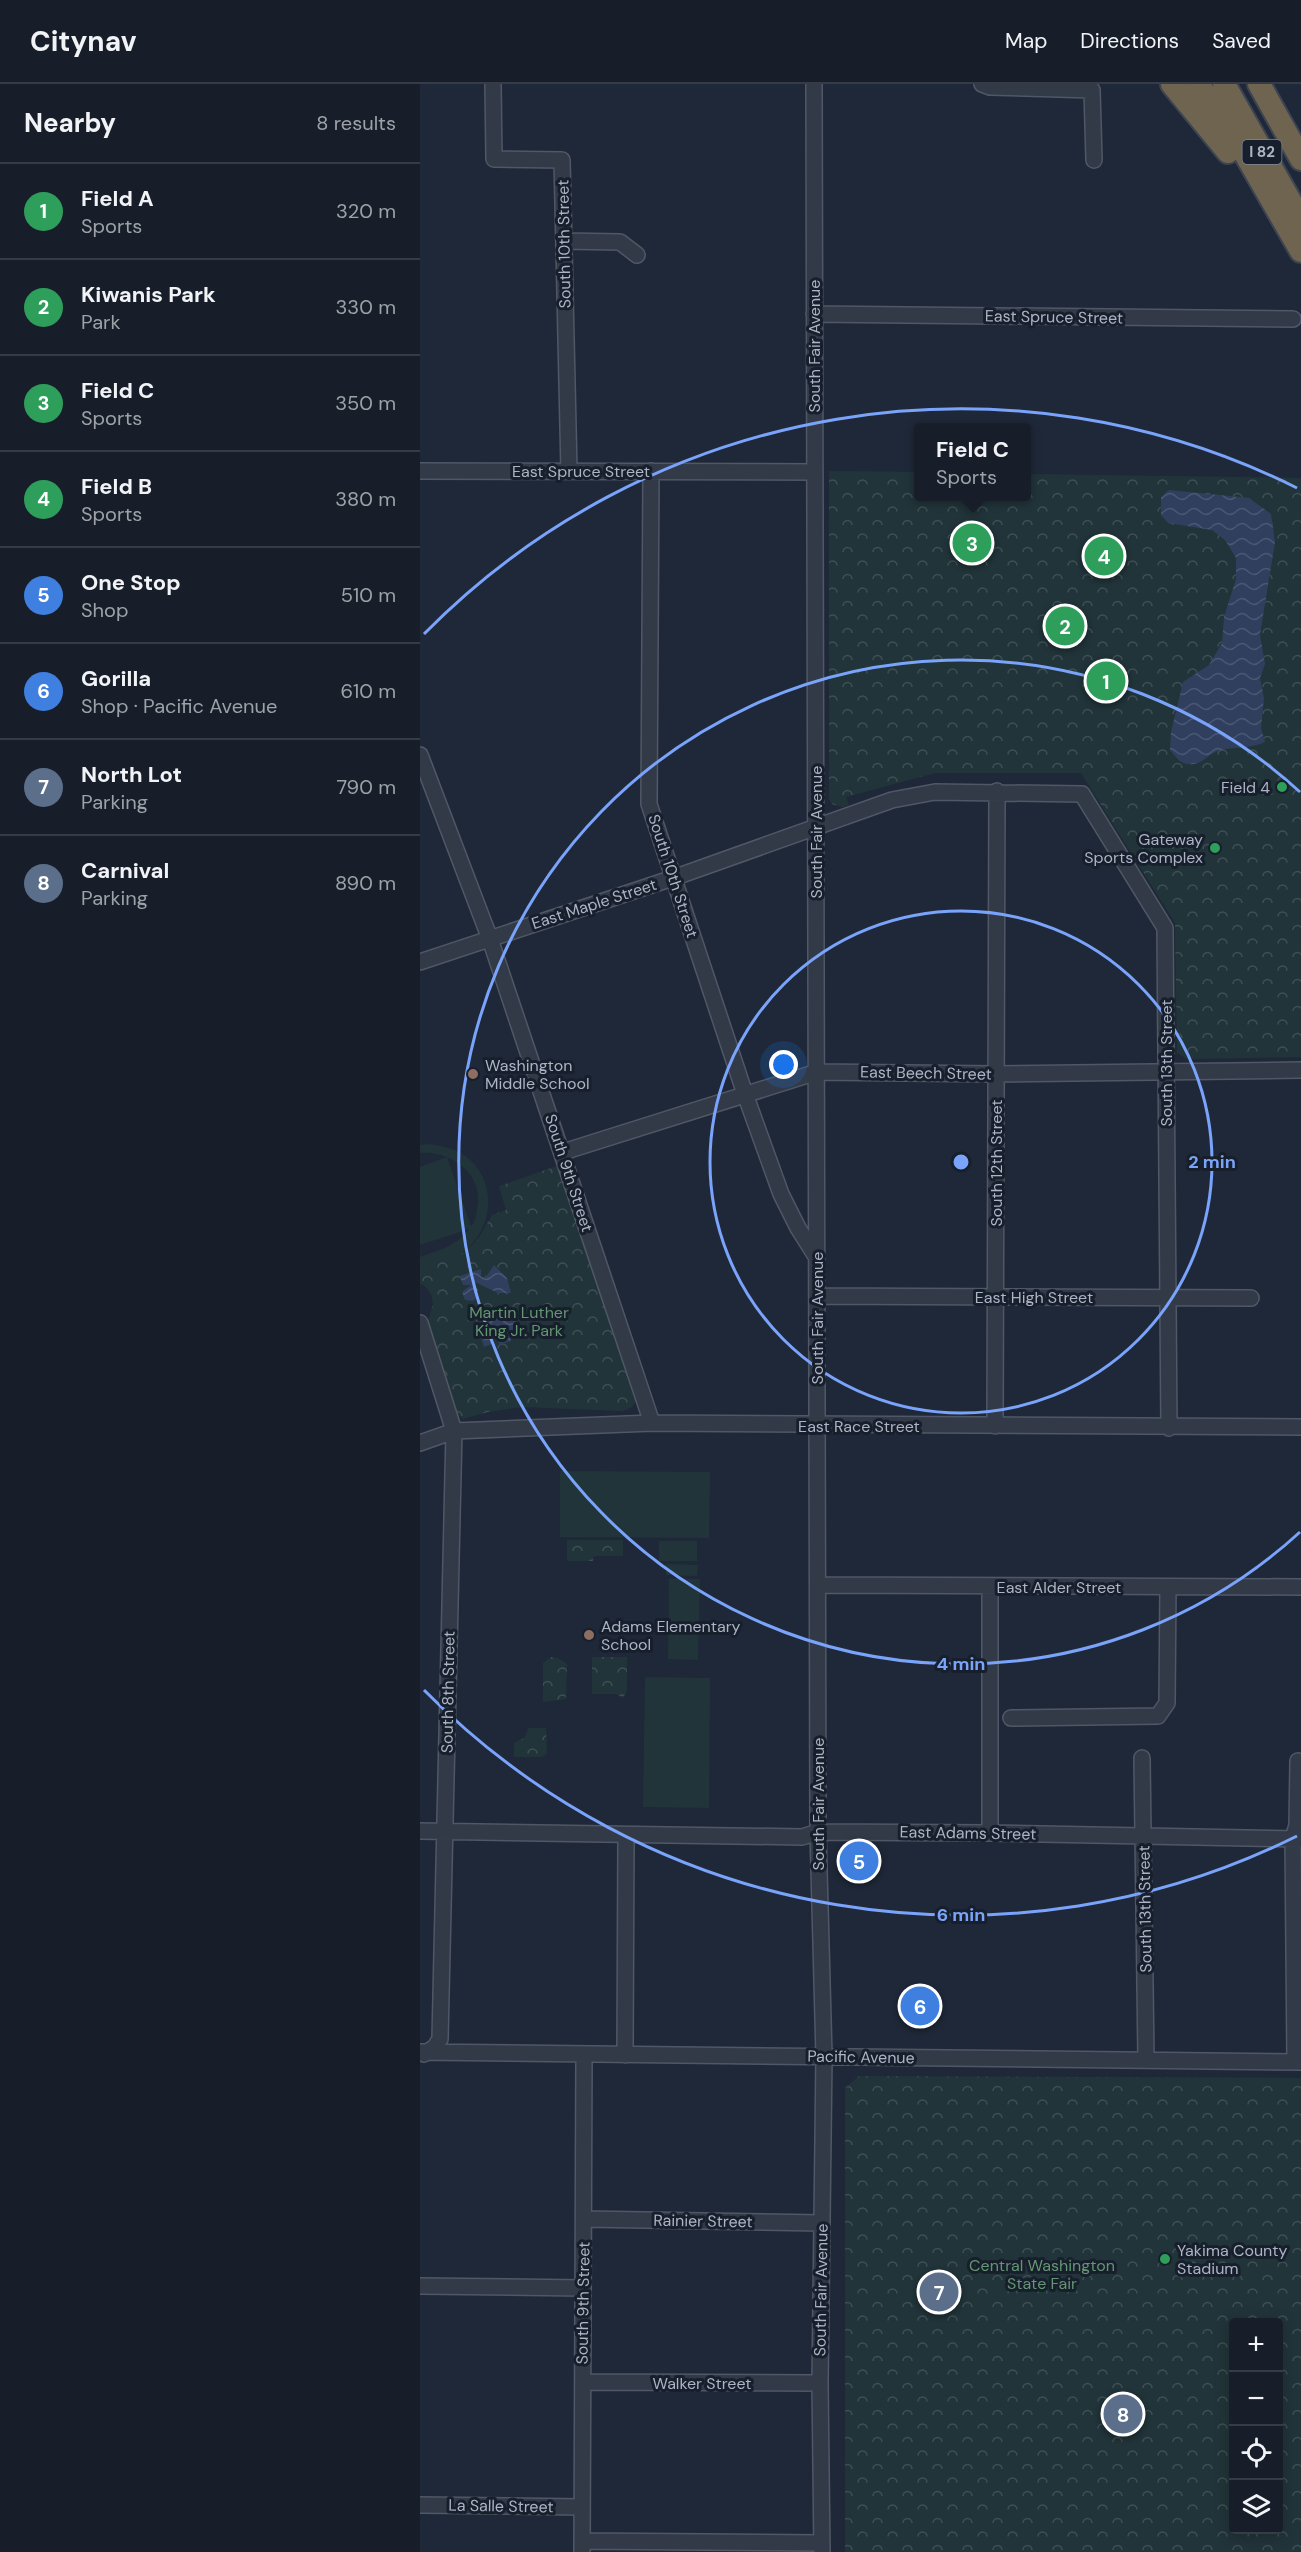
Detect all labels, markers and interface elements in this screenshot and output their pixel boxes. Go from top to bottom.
text: Citynav [30,23,136,60]
text: Map [1005,27,1047,55]
text: Directions [1080,27,1179,55]
text: Saved [1212,27,1271,55]
text: Nearby [24,106,116,140]
text: 8 results [316,110,396,136]
road number: I 82 [1242,140,1282,164]
street label: South 10th Street [552,179,576,309]
text: Field A [81,184,154,213]
text: 1 [40,198,47,224]
text: 320 m [336,198,396,224]
text: Sports [81,213,142,239]
text: Kiwanis Park [81,280,216,309]
street label: South Fair Avenue [804,280,825,412]
text: 2 [38,294,49,320]
text: 330 m [336,294,396,320]
street label: East Spruce Street [985,305,1123,329]
text: Park [81,309,121,335]
text: Field C [81,376,154,405]
text: 3 [37,390,50,416]
text: 350 m [335,390,396,416]
text: Sports [81,405,142,431]
popup [914,423,1031,501]
text: Field C [936,435,1009,464]
street label: East Spruce Street [512,461,650,482]
text: Sports [936,464,997,490]
text: Field B [81,472,152,501]
text: 4 [37,486,50,512]
text: 380 m [335,486,396,512]
text: Sports [81,501,142,527]
pin: 3 [952,520,992,566]
pin: 4 [1084,534,1124,578]
text: One Stop [81,568,181,597]
text: 5 [37,582,50,608]
text: 510 m [341,582,396,608]
text: Shop [81,597,128,623]
pin: 2 [1046,604,1084,648]
pin: 1 [1086,658,1126,704]
text: Gorilla [81,664,151,693]
text: 6 [37,678,50,704]
text: 610 m [340,678,396,704]
text: Shop · Pacific Avenue [81,693,277,719]
text: North Lot [81,760,182,789]
street label: South Fair Avenue [806,766,827,898]
text: 7 [38,774,49,800]
text: 790 m [336,774,396,800]
place label: Field 4 [1221,777,1270,798]
marker: Field 4 [1275,780,1289,794]
text: Parking [81,789,148,815]
street label: South 10th Street [643,812,703,940]
place label: Gateway Sports Complex [1084,829,1203,868]
marker: Gateway Sports Complex [1208,841,1222,855]
text: Carnival [81,856,169,885]
text: 8 [37,870,50,896]
text: 890 m [335,870,396,896]
street label: East Maple Street [529,874,659,934]
text: Parking [81,885,148,911]
street label: South 13th Street [1156,999,1177,1127]
your location [769,1050,798,1079]
place label: Washington Middle School [485,1055,589,1094]
street label: East Beech Street [860,1061,992,1085]
marker: Washington Middle School [466,1067,480,1081]
street label: South 12th Street [986,1100,1007,1226]
street label: South 9th Street [540,1111,598,1235]
text: 2 min [1188,1150,1236,1174]
centre of rings [951,1152,971,1172]
street label: South Fair Avenue [807,1252,828,1384]
street label: East High Street [975,1287,1093,1308]
park label: Martin Luther King Jr. Park [469,1302,569,1341]
street label: East Race Street [798,1416,920,1437]
street label: East Alder Street [997,1577,1121,1598]
place label: Adams Elementary School [601,1616,741,1655]
marker: Adams Elementary School [582,1628,596,1642]
street label: South 8th Street [436,1631,460,1753]
text: 4 min [937,1652,985,1676]
street label: South Fair Avenue [808,1738,829,1870]
street label: East Adams Street [899,1821,1037,1845]
pin: 5 [840,1838,878,1884]
street label: South 13th Street [1133,1845,1157,1973]
text: 6 min [937,1903,985,1927]
pin: 6 [900,1984,940,2028]
street label: Pacific Avenue [807,2046,915,2068]
street label: Rainier Street [653,2210,753,2232]
street label: South Fair Avenue [809,2223,833,2357]
place label: Yakima County Stadium [1177,2240,1288,2279]
street label: South 9th Street [571,2241,595,2365]
marker: Yakima County Stadium [1158,2252,1172,2266]
park label: Central Washington State Fair [969,2255,1115,2294]
pin: 7 [920,2270,958,2314]
map controls [1229,2318,1283,2534]
button: + [1229,2318,1283,2372]
button: − [1229,2372,1283,2426]
street label: Walker Street [652,2373,752,2394]
pin: 8 [1104,2392,1142,2436]
button: locate [1229,2426,1283,2480]
button: layers [1229,2480,1283,2534]
street label: La Salle Street [448,2495,554,2517]

